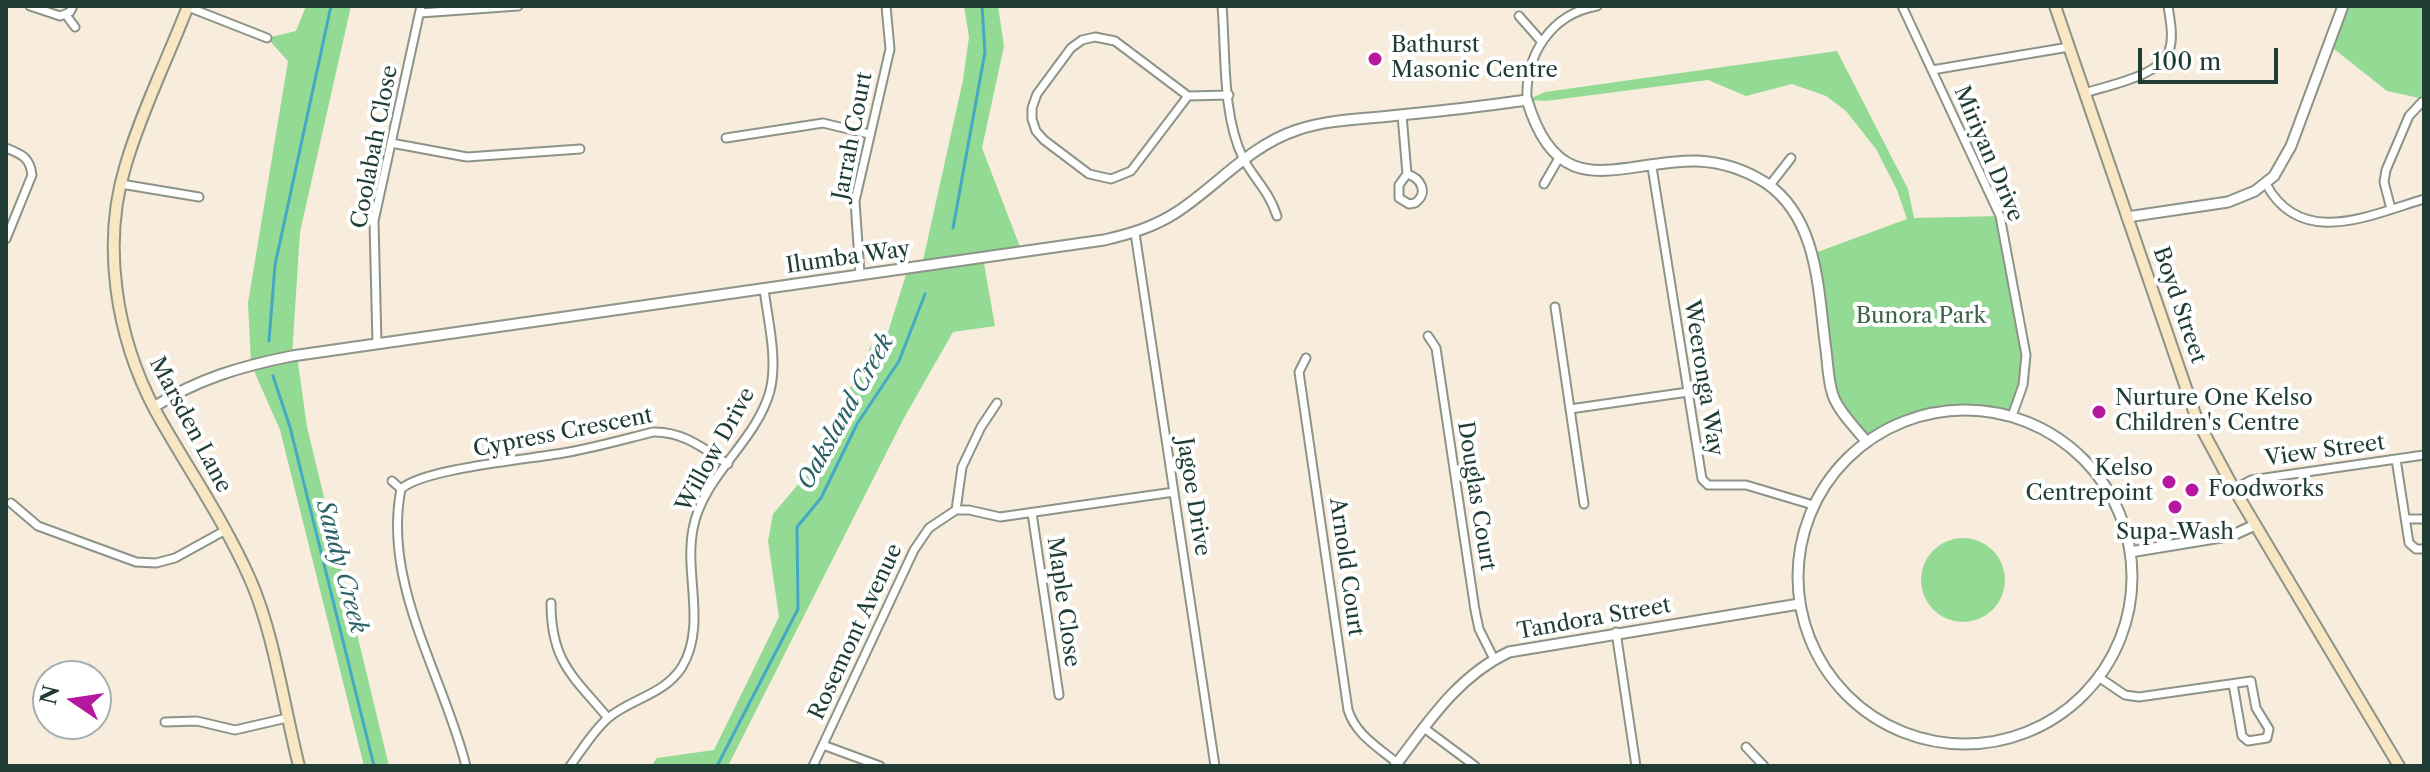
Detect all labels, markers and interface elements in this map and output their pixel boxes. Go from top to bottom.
scale bar [2142,32,2282,82]
place label: Bathurst Masonic Centre [1391,33,1558,84]
text: 100 m [2152,47,2221,76]
marker: Bathurst Masonic Centre [1366,50,1384,68]
street label: Coolabah Close [346,63,404,231]
street label: Jarrah Court [828,70,878,202]
street label: Miriyan Drive [1948,82,2028,226]
street label: Ilumba Way [784,236,912,280]
street label: Boyd Street [2147,243,2211,367]
street label: Weeronga Way [1678,298,1728,458]
park label: Bunora Park [1856,304,1986,330]
water label: Oaksland Creek [791,329,901,495]
street label: Marsden Lane [143,353,237,497]
street label: Willow Drive [671,383,761,517]
place label: Nurture One Kelso Children's Centre [2115,386,2313,438]
street label: Cypress Crescent [471,403,655,463]
marker: Nurture One Kelso Children's Centre [2090,403,2108,421]
street label: Douglas Court [1451,419,1501,573]
street label: View Street [2263,430,2387,472]
street label: Jagoe Drive [1171,436,1215,558]
place label: Kelso Centrepoint [2026,456,2153,508]
marker: Kelso Centrepoint [2160,473,2178,491]
place label: Foodworks [2208,477,2324,503]
marker: Foodworks [2183,481,2201,499]
street label: Arnold Court [1323,496,1369,638]
water label: Sandy Creek [309,497,373,637]
marker: Supa-Wash [2166,498,2184,516]
place label: Supa-Wash [2116,520,2234,546]
street label: Maple Close [1041,535,1085,669]
street label: Rosemont Avenue [804,540,908,724]
street label: Tandora Street [1515,592,1673,646]
north arrow [32,660,112,740]
text: N [35,683,65,707]

